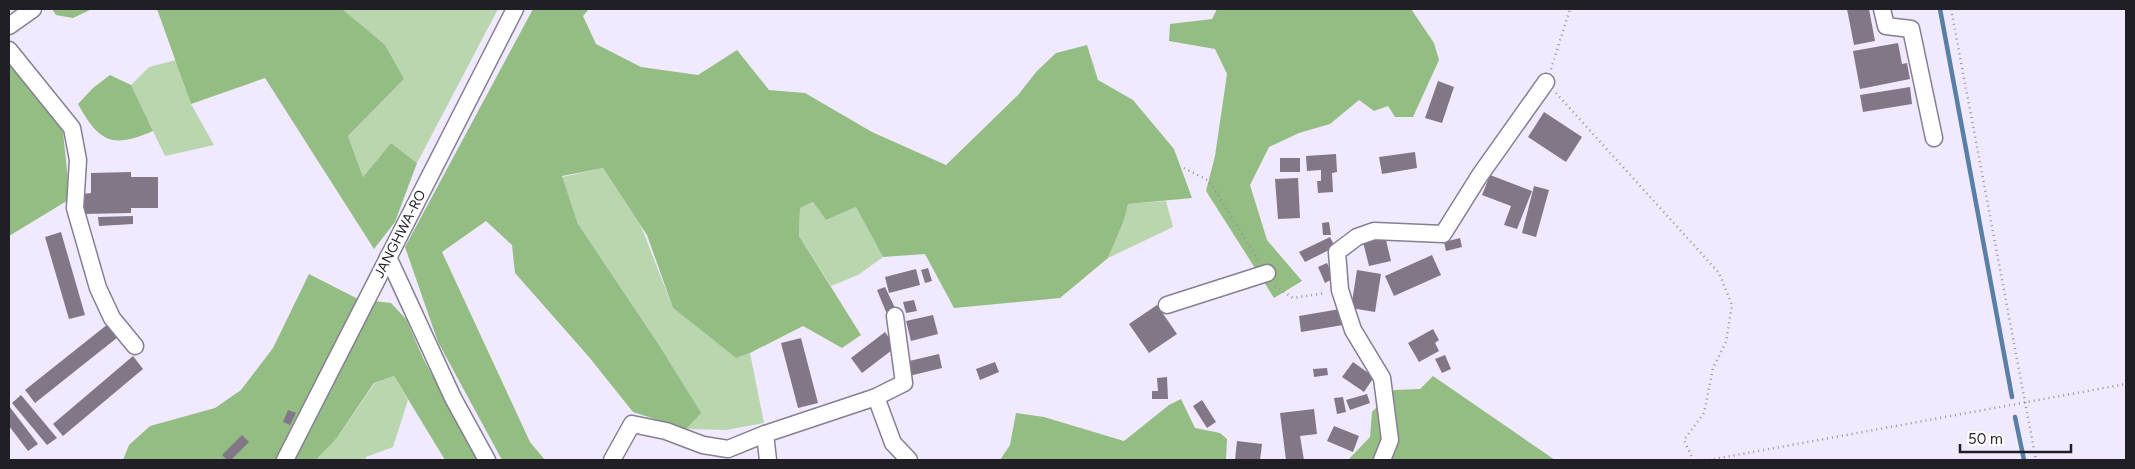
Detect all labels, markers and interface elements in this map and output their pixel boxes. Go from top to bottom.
street label: JANGHWA-RO [370,187,430,281]
scale bar [1960,422,2071,454]
text: 50 m [1968,430,2003,448]

